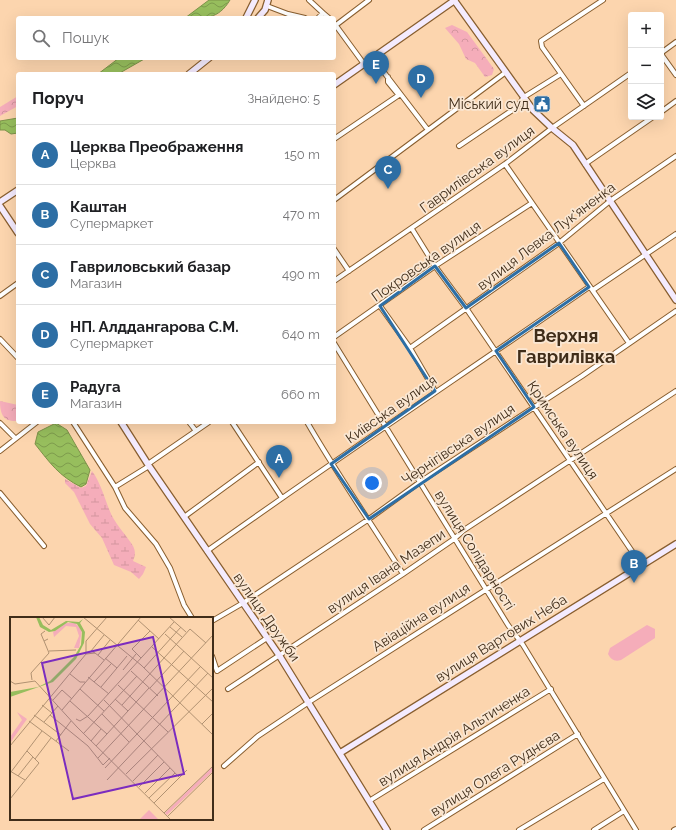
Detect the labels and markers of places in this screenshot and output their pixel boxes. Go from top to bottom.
pin: E [363,51,389,84]
pin: D [408,65,434,98]
public building icon: Міський суд [532,94,552,114]
place label: Міський суд [448,96,529,112]
pin: C [375,156,401,189]
pin: A [266,445,292,478]
pin: B [621,550,647,583]

